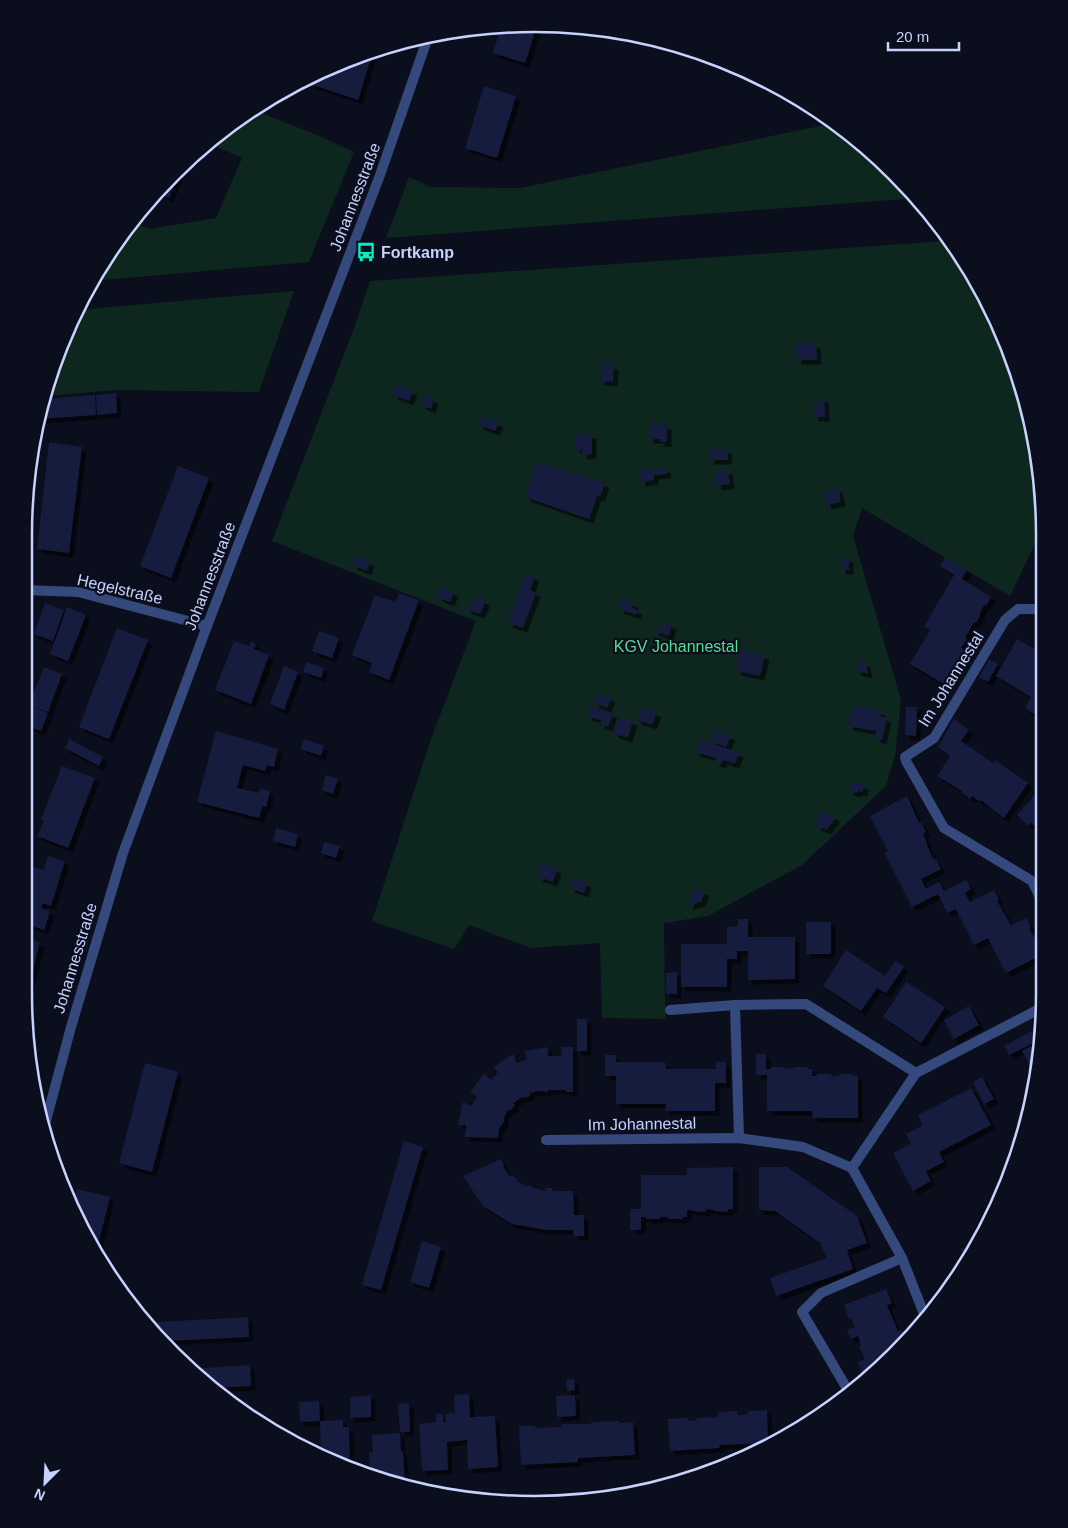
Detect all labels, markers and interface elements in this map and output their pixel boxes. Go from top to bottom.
scale bar [888,20,959,52]
text: 20 m [896,28,929,45]
street label: Johannesstraße [327,140,384,254]
bus stop icon: Fortkamp [355,241,377,263]
place label: Fortkamp [381,244,454,261]
street label: Johannesstraße [182,519,239,633]
street label: Hegelstraße [76,571,164,607]
street label: Im Johannestal [915,628,987,730]
park label: KGV Johannestal [614,638,738,655]
street label: Johannesstraße [50,901,100,1015]
street label: Im Johannestal [588,1115,696,1133]
north arrow [20,1458,70,1508]
text: N [32,1486,48,1504]

